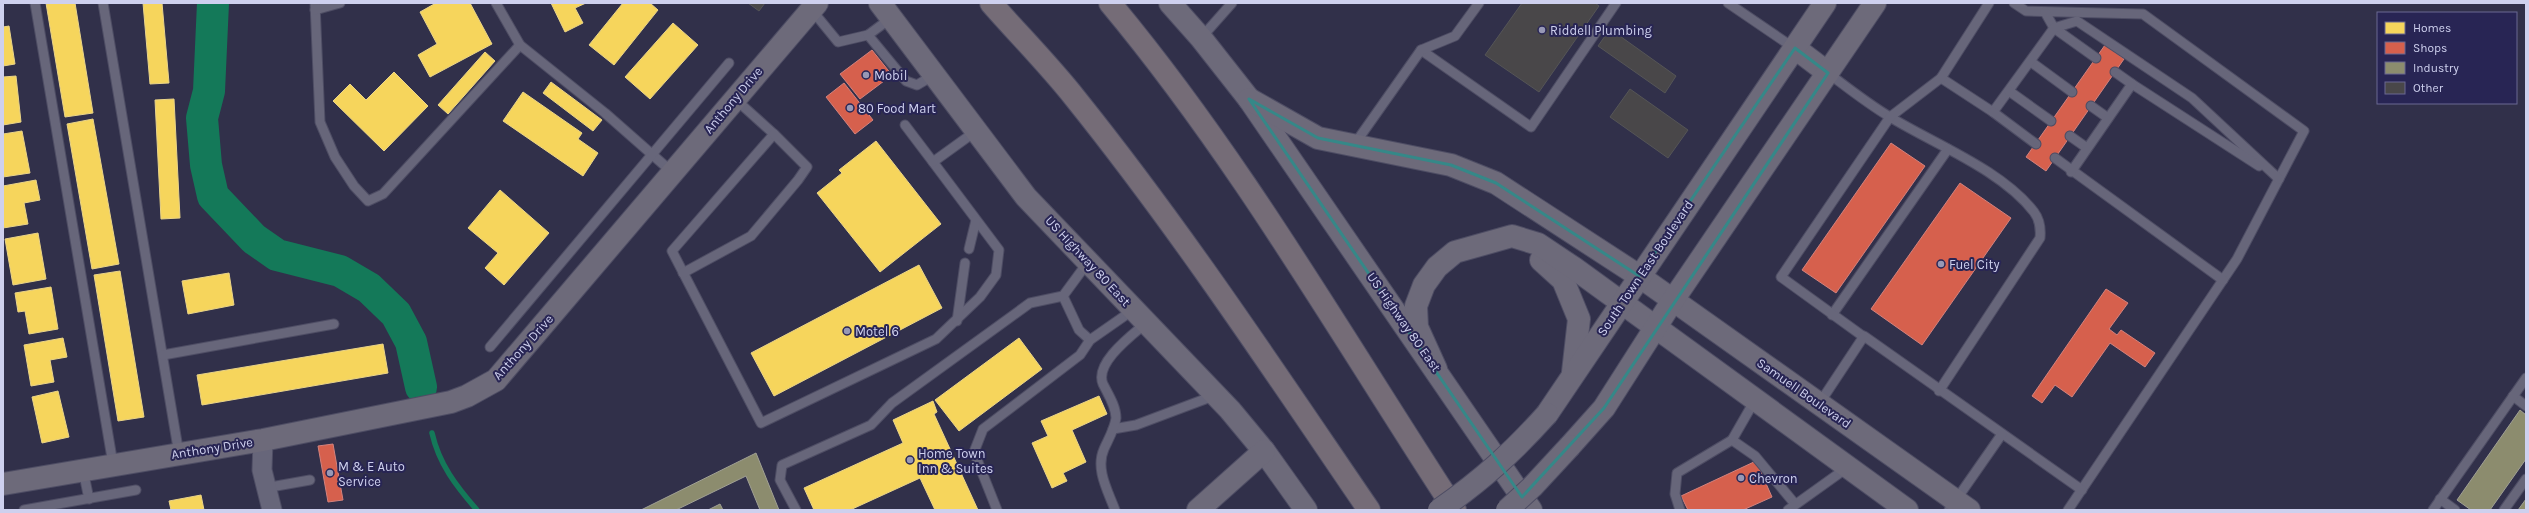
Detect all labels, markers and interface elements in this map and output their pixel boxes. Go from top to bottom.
legend [2377,12,2517,104]
text: Homes [2413,21,2451,35]
place label: Riddell Plumbing [1550,23,1653,38]
marker: Riddell Plumbing [1537,25,1547,35]
text: Shops [2413,41,2447,55]
text: Industry [2413,61,2459,75]
street label: Anthony Drive [701,63,765,136]
place label: Mobil [874,68,907,83]
marker: Mobil [861,70,871,80]
text: Other [2413,81,2444,95]
place label: 80 Food Mart [858,101,936,116]
marker: 80 Food Mart [845,103,855,113]
street label: South Town East Boulevard [1594,197,1696,339]
street label: US Highway 80 East [1042,213,1134,309]
place label: Fuel City [1949,257,2000,272]
marker: Fuel City [1936,259,1946,269]
street label: US Highway 80 East [1364,269,1444,375]
street label: Anthony Drive [490,311,556,383]
place label: Motel 6 [855,324,899,339]
marker: Motel 6 [842,326,852,336]
street label: Samuell Boulevard [1754,355,1854,431]
street label: Anthony Drive [170,434,254,462]
place label: Home Town Inn & Suites [918,446,994,476]
marker: Home Town Inn & Suites [905,455,915,465]
place label: M & E Auto Service [338,459,405,489]
marker: M & E Auto Service [325,468,335,478]
place label: Chevron [1749,471,1798,486]
marker: Chevron [1736,473,1746,483]

